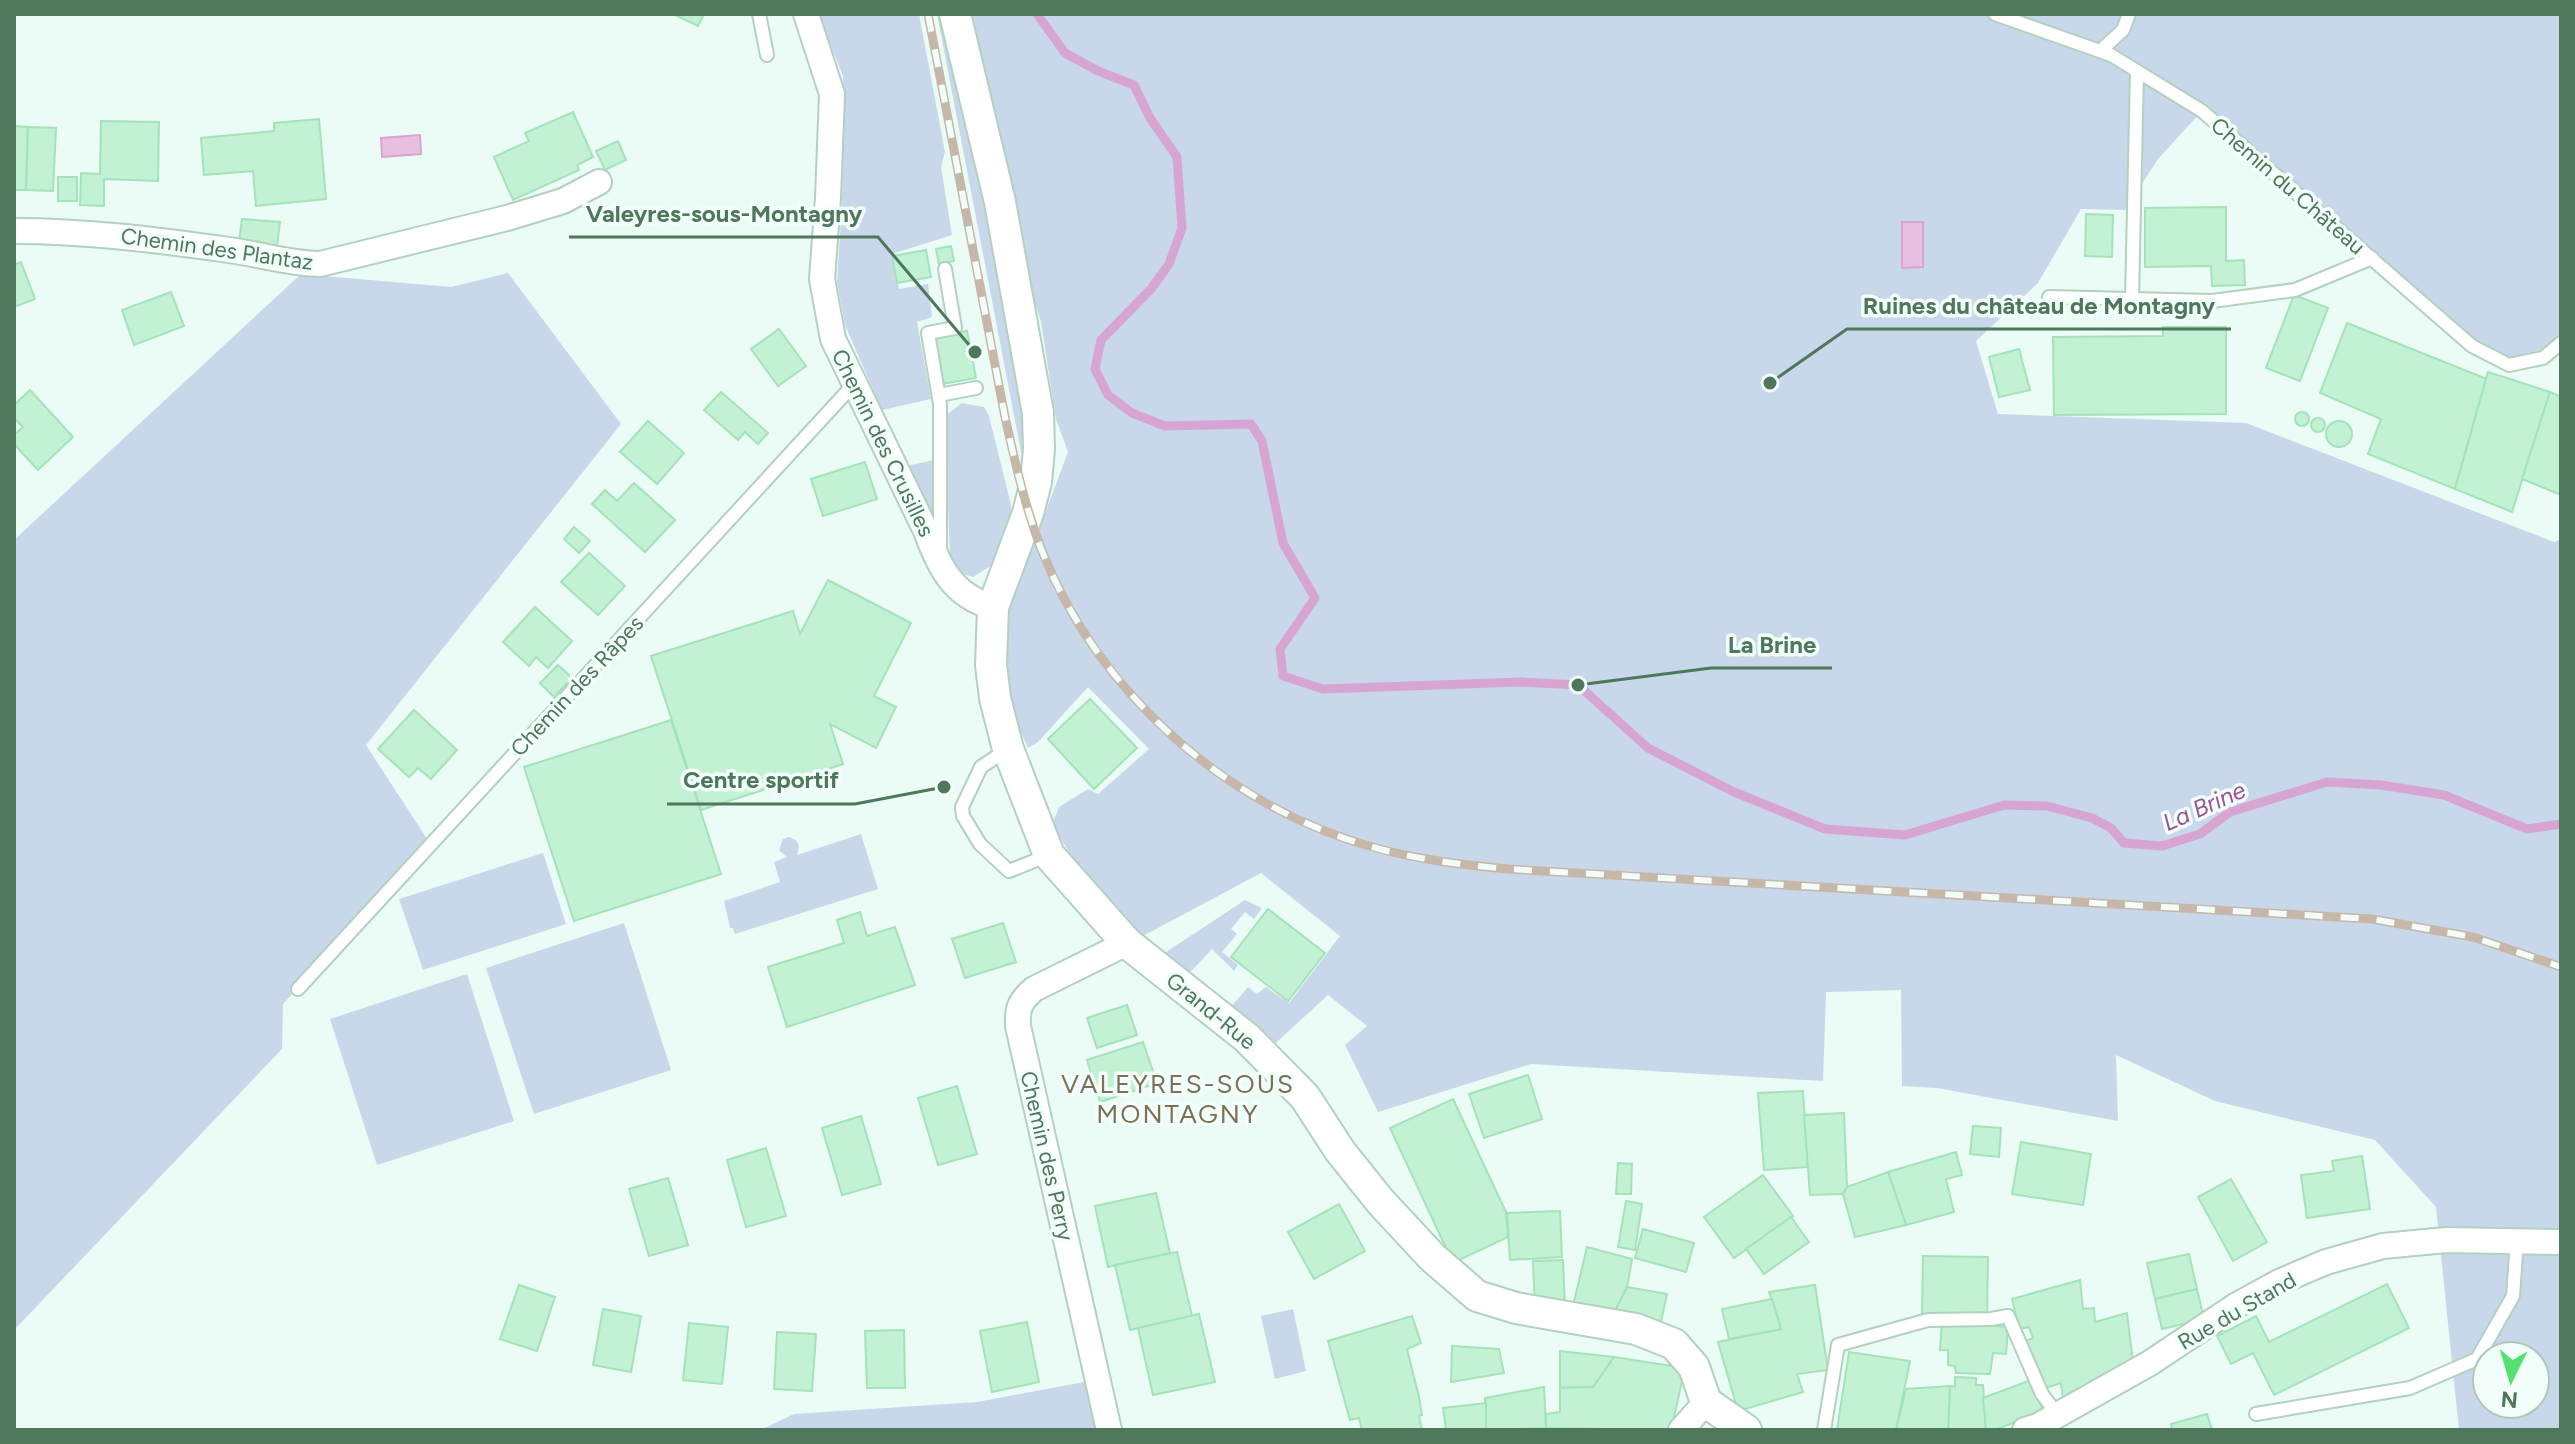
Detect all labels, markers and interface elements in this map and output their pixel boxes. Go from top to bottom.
street label: Chemin du Château [2205,112,2371,260]
callout: Valeyres-sous-Montagny [569,189,878,237]
text: Valeyres-sous-Montagny [586,199,863,228]
street label: Chemin des Plantaz [119,222,315,276]
callout: Ruines du château de Montagny [1847,281,2231,329]
text: Ruines du château de Montagny [1863,291,2215,320]
street label: Chemin des Crusilles [826,345,940,541]
street label: Chemin des Râpes [505,610,649,762]
callout: La Brine [1711,620,1832,668]
text: La Brine [1728,630,1816,659]
callout: Centre sportif [667,756,855,804]
text: Centre sportif [683,765,840,794]
water label: La Brine [2158,775,2250,837]
street label: Grand-Rue [1161,967,1261,1055]
district label: VALEYRES-SOUS MONTAGNY [1061,1068,1295,1130]
street label: Chemin des Perry [1014,1069,1080,1244]
street label: Rue du Stand [2173,1266,2301,1356]
north arrow [2471,1340,2551,1420]
text: N [2500,1385,2519,1414]

